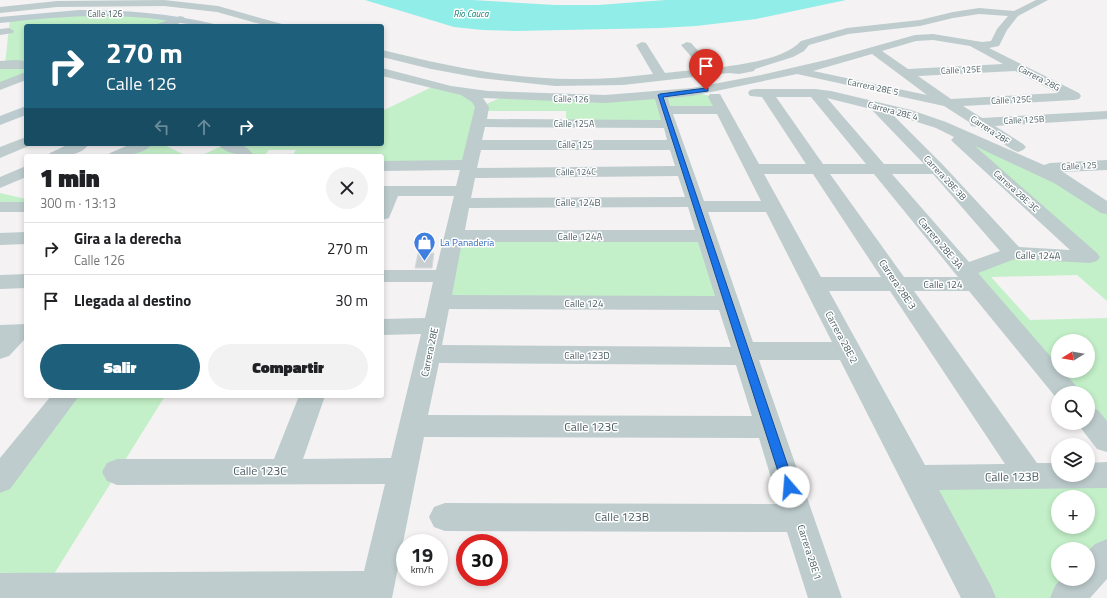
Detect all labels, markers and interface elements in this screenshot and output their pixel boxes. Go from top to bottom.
street label: Calle 126 [87,7,123,20]
water label: Río Cauca [454,7,489,20]
text: 270 m [106,31,183,74]
icon: right [40,40,92,92]
pin [689,49,723,90]
icon: arrive [695,55,717,77]
street label: Carrera 28G [1016,61,1062,94]
street label: Calle 125E [941,62,981,77]
text: Calle 126 [106,70,176,97]
street label: Carrera 28E 5 [846,75,900,98]
street label: Calle 126 [553,92,589,105]
street label: Calle 125C [991,92,1031,107]
street label: Carrera 28E 4 [866,98,920,123]
street label: Carrera 28F [968,112,1013,147]
street label: Calle 125B [1003,112,1045,127]
icon: left [151,116,173,138]
icon: ahead [193,116,215,138]
icon: right [235,116,257,138]
street label: Calle 125A [554,117,595,130]
street label: Calle 125 [557,138,593,151]
street label: Carrera 28E 3B [921,152,970,203]
street label: Calle 125 [1061,158,1097,173]
text: 1 min [40,160,100,196]
street label: Calle 124C [556,165,596,178]
button: close [326,167,368,209]
street label: Carrera 28E 3C [991,167,1042,214]
text: 300 m · 13:13 [40,193,116,213]
street label: Calle 124B [555,195,601,210]
street label: Carrera 28E 3A [914,214,967,272]
text: Gira a la derecha [74,227,181,250]
shop icon: La Panadería [411,229,437,262]
street label: Calle 124A [557,229,603,244]
place label: La Panadería [440,235,494,250]
text: 270 m [327,237,368,260]
icon: right [40,238,62,260]
street label: Calle 124A [1015,248,1061,263]
text: Calle 126 [74,250,125,270]
street label: Carrera 28E 3 [875,256,920,312]
street label: Calle 124 [923,277,963,292]
text: Llegada al destino [74,289,191,312]
text: 30 m [335,289,368,312]
icon: arrive [40,290,62,312]
street label: Calle 124 [564,296,604,311]
street label: Carrera 28E 2 [821,308,862,366]
street label: Carrera 28E [417,326,442,378]
north arrow [1051,334,1095,378]
map controls [1051,334,1095,586]
button: Salir [40,344,200,390]
button: Compartir [208,344,368,390]
street label: Calle 123D [564,348,610,363]
button: search [1051,386,1095,430]
street label: Calle 123C [564,417,618,436]
button: layers [1051,438,1095,482]
street label: Calle 123C [233,461,287,480]
position arrow [768,466,810,508]
street label: Calle 123B [985,467,1039,486]
button: + [1051,490,1095,534]
street label: Calle 123B [595,507,649,526]
street label: Carrera 28E 1 [794,522,826,582]
speed limit sign: 30 [456,534,508,586]
text: 19 [411,539,433,570]
button: − [1051,542,1095,586]
text: km/h [411,562,433,577]

